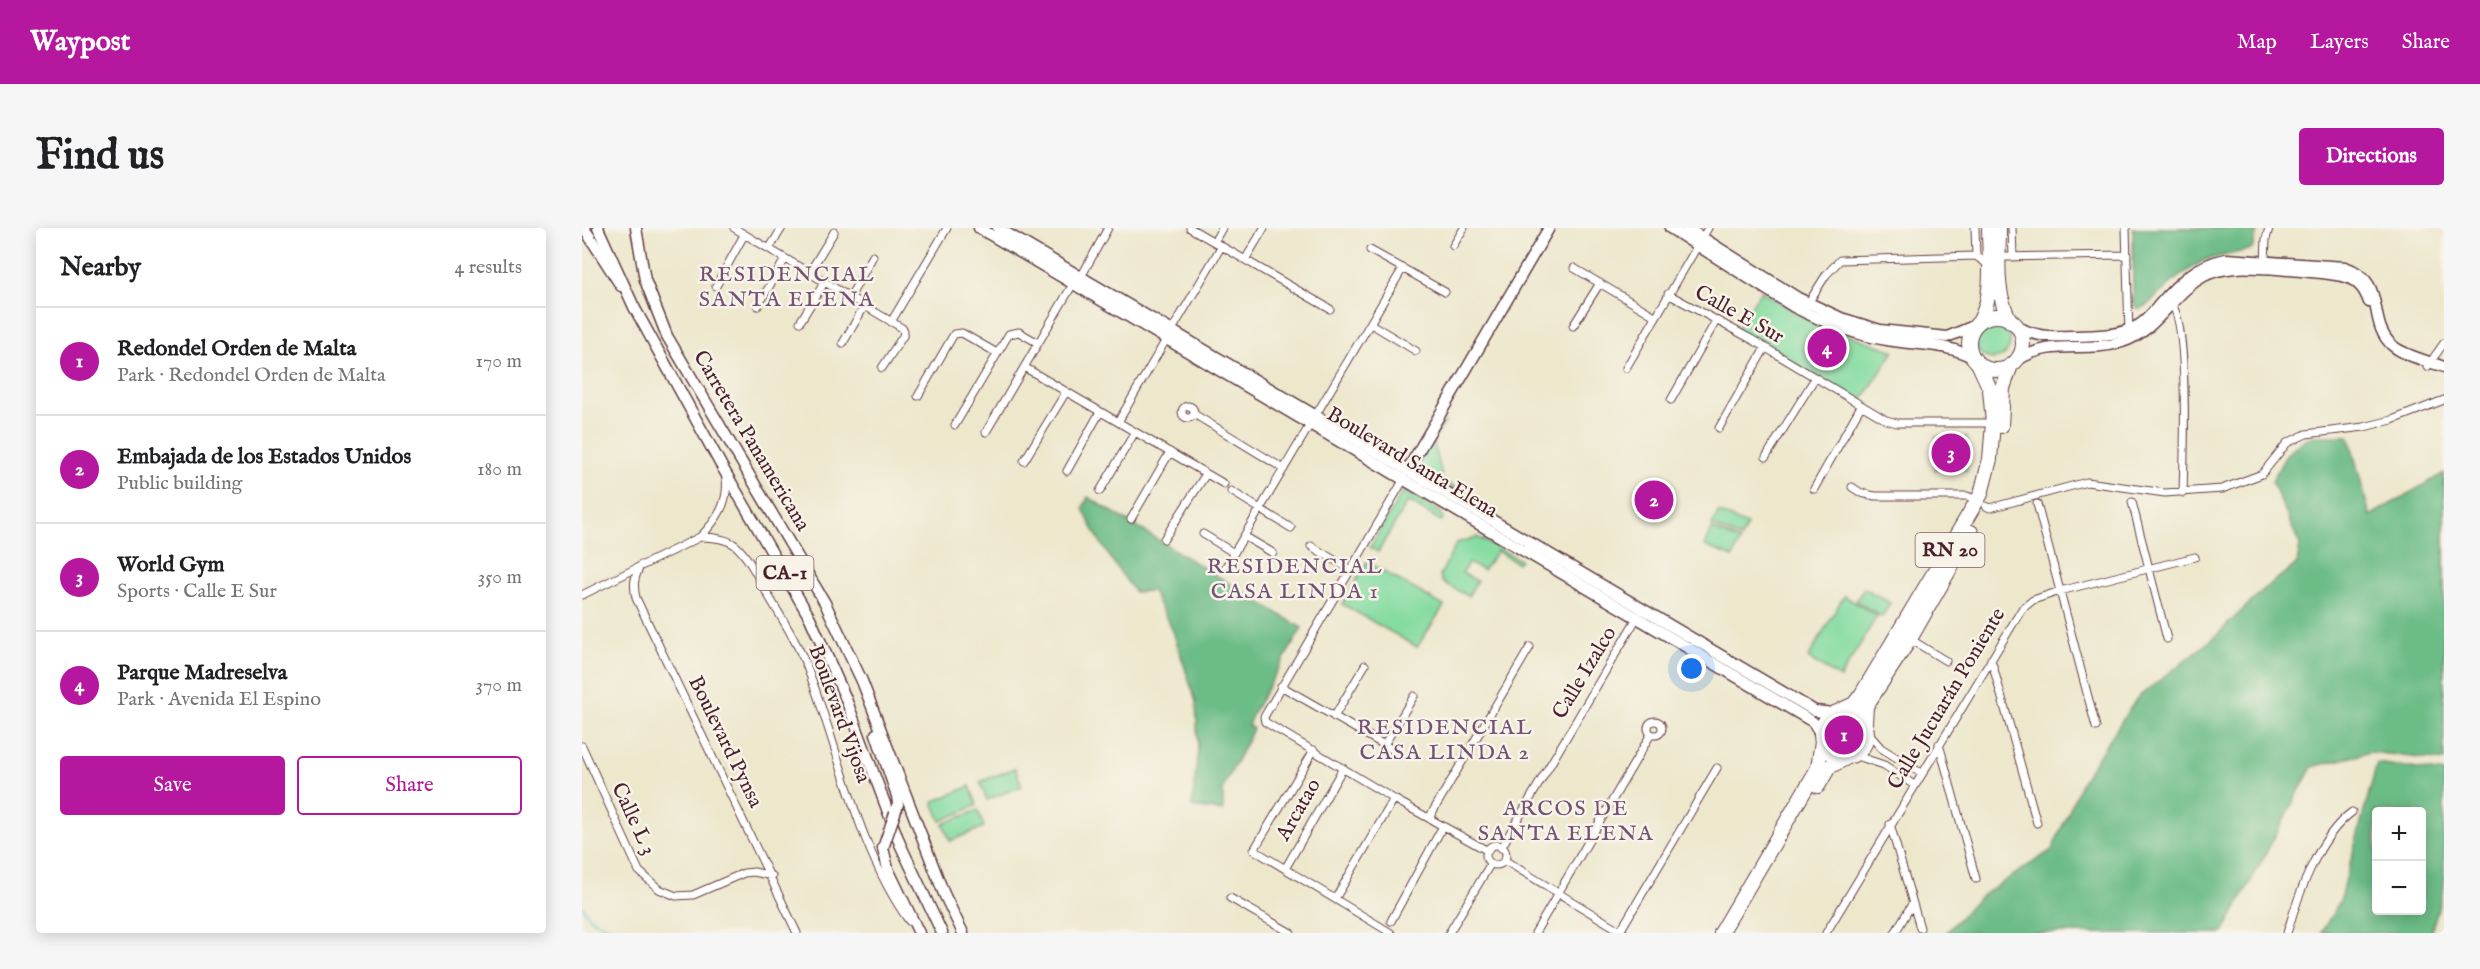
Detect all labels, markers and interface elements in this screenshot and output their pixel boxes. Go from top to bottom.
text: Waypost [30,25,130,60]
text: Map [2237,29,2277,56]
text: Layers [2310,29,2369,56]
text: Share [2402,29,2450,56]
button: Directions [2299,128,2444,185]
text: Find us [36,130,164,183]
text: Nearby [60,251,141,284]
text: 4 results [455,255,522,280]
district label: RESIDENCIAL SANTA ELENA [699,261,875,314]
street label: Calle E Sur [1690,279,1789,351]
pin: 4 [1808,326,1846,370]
text: Redondel Orden de Malta [117,335,356,363]
street label: Carretera Panamericana [686,346,816,537]
text: 1 [76,349,83,374]
text: 170 m [476,349,522,374]
text: Park · Redondel Orden de Malta [117,363,386,388]
street label: Boulevard Santa Elena [1321,401,1503,525]
pin: 3 [1932,430,1970,476]
text: Embajada de los Estados Unidos [117,443,411,471]
text: 2 [75,457,84,482]
text: 180 m [477,457,522,482]
text: Public building [117,471,242,496]
pin: 2 [1634,478,1674,522]
road number: RN 20 [1916,533,1984,567]
text: World Gym [117,551,224,579]
district label: RESIDENCIAL CASA LINDA 1 [1207,553,1383,606]
road number: CA-1 [756,556,814,590]
text: 3 [76,565,83,590]
text: 350 m [478,565,522,590]
text: Sports · Calle E Sur [117,579,277,604]
street label: Calle Jucuarán Poniente [1882,603,2012,795]
street label: Calle Izalco [1547,622,1623,724]
street label: Boulevard Vijosa [801,641,877,788]
your location [1677,654,1706,683]
text: Parque Madreselva [117,659,287,687]
street label: Boulevard Pynsa [681,672,769,813]
text: 4 [75,673,84,698]
text: 370 m [476,673,522,698]
text: Park · Avenida El Espino [117,687,321,712]
pin: 1 [1824,712,1864,758]
district label: RESIDENCIAL CASA LINDA 2 [1357,714,1533,767]
button: Save [60,756,285,815]
button: Share [297,756,522,815]
street label: Arcatao [1270,774,1328,847]
street label: Calle L 3 [604,778,662,860]
district label: ARCOS DE SANTA ELENA [1478,795,1654,848]
map controls [2372,807,2426,915]
button: + [2372,807,2426,861]
button: − [2372,861,2426,915]

